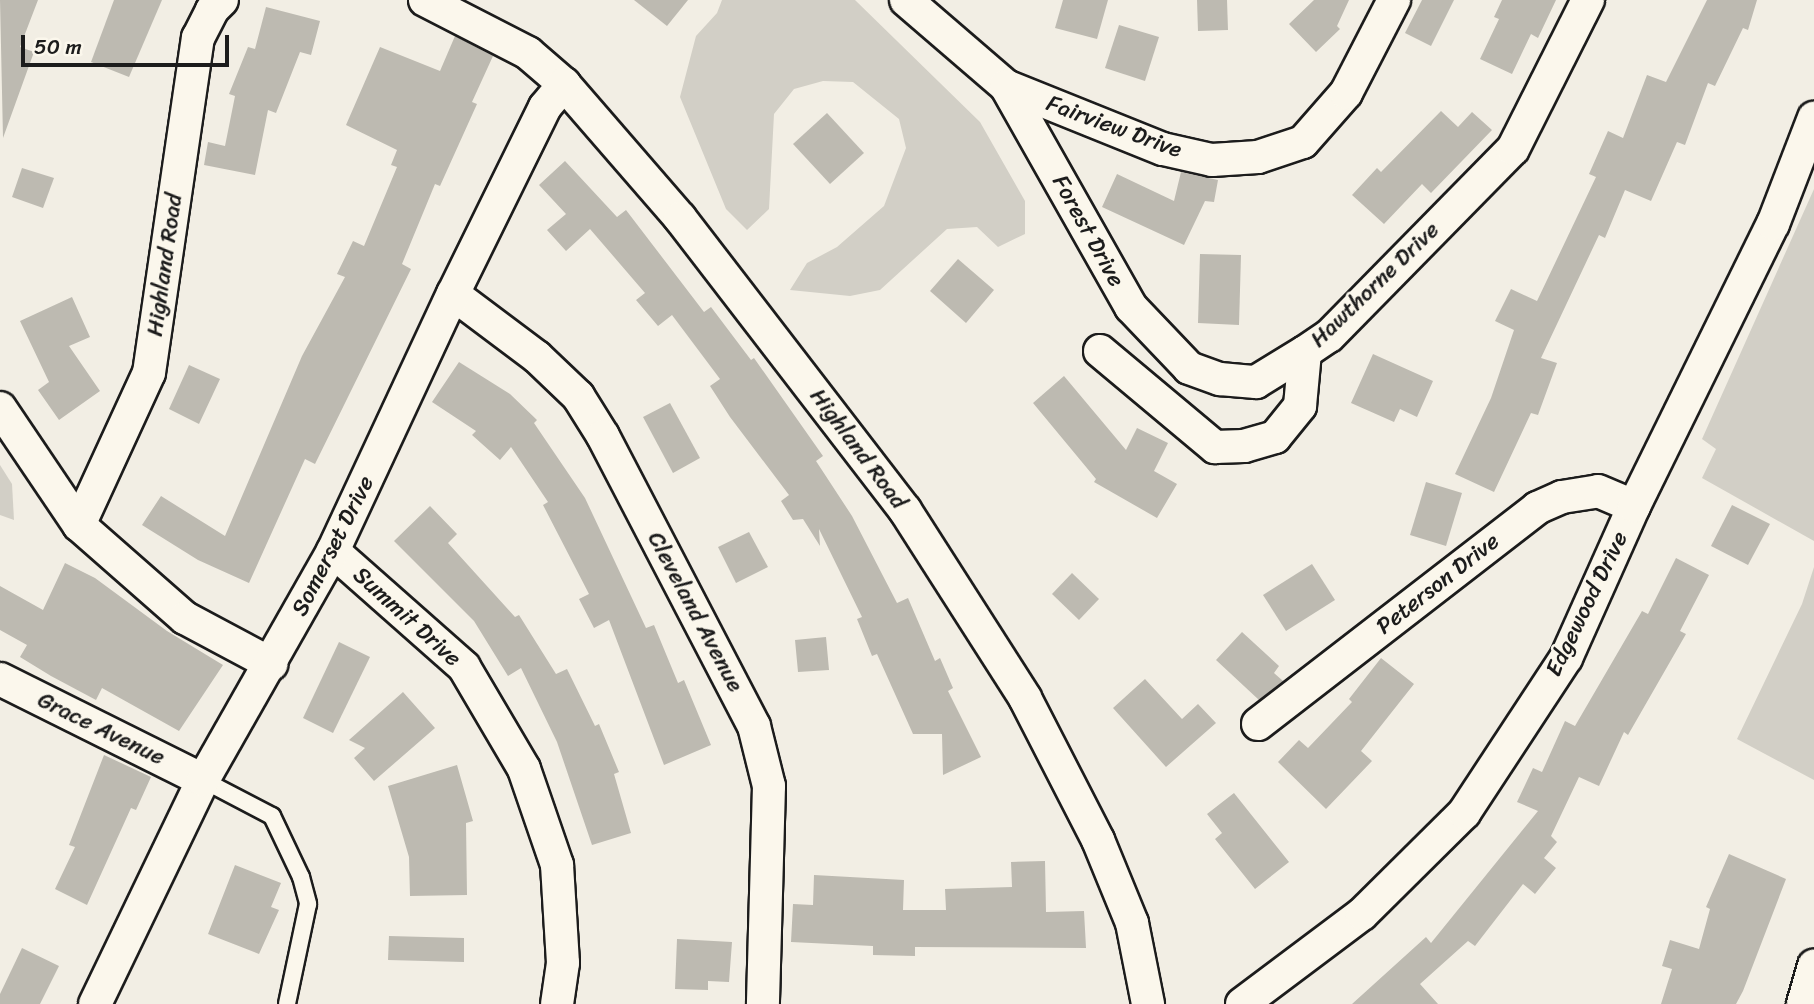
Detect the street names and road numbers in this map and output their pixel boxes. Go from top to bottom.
street label: Fairview Drive [1042,90,1186,164]
street label: Forest Drive [1046,170,1130,292]
street label: Highland Road [141,192,189,338]
street label: Hawthorne Drive [1305,217,1445,353]
street label: Highland Road [804,383,912,515]
street label: Somerset Drive [286,471,380,621]
street label: Cleveland Avenue [641,527,749,697]
street label: Peterson Drive [1371,527,1505,641]
street label: Edgewood Drive [1540,527,1634,681]
street label: Summit Drive [347,561,467,673]
street label: Grace Avenue [33,686,169,772]

